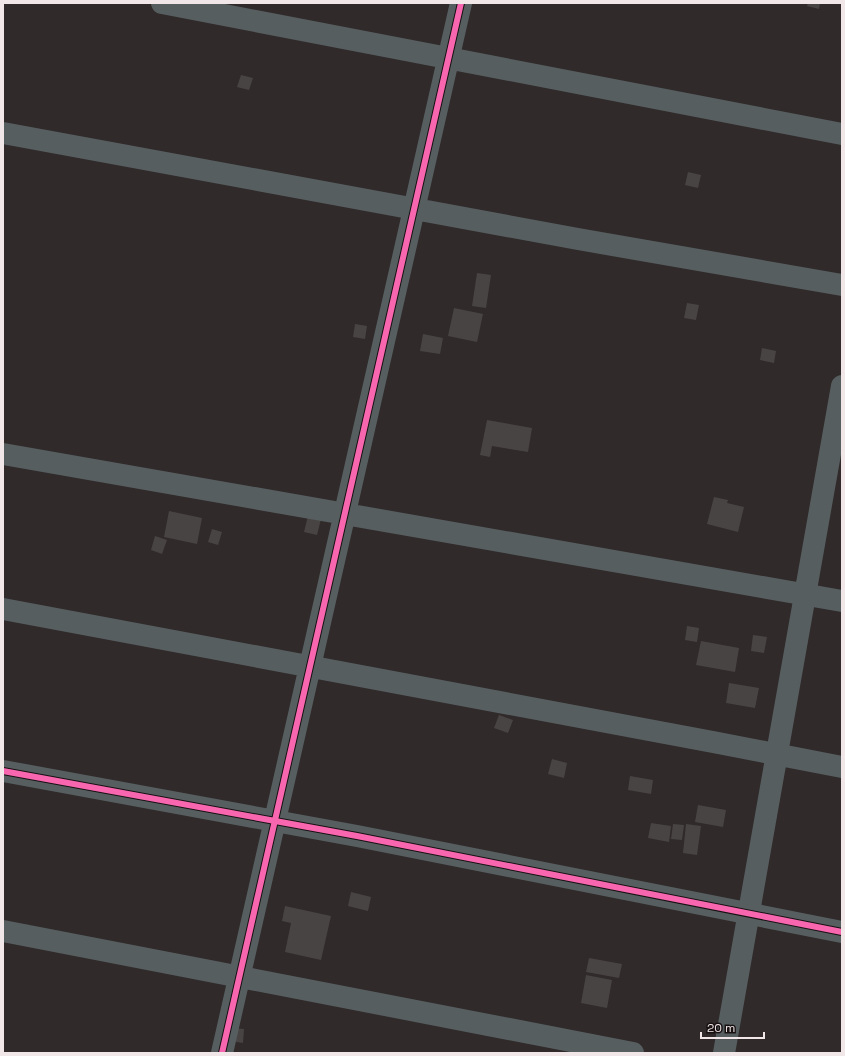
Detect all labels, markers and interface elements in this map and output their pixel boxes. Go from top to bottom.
scale bar [701,1014,764,1040]
text: 20 m [707,1020,735,1036]

